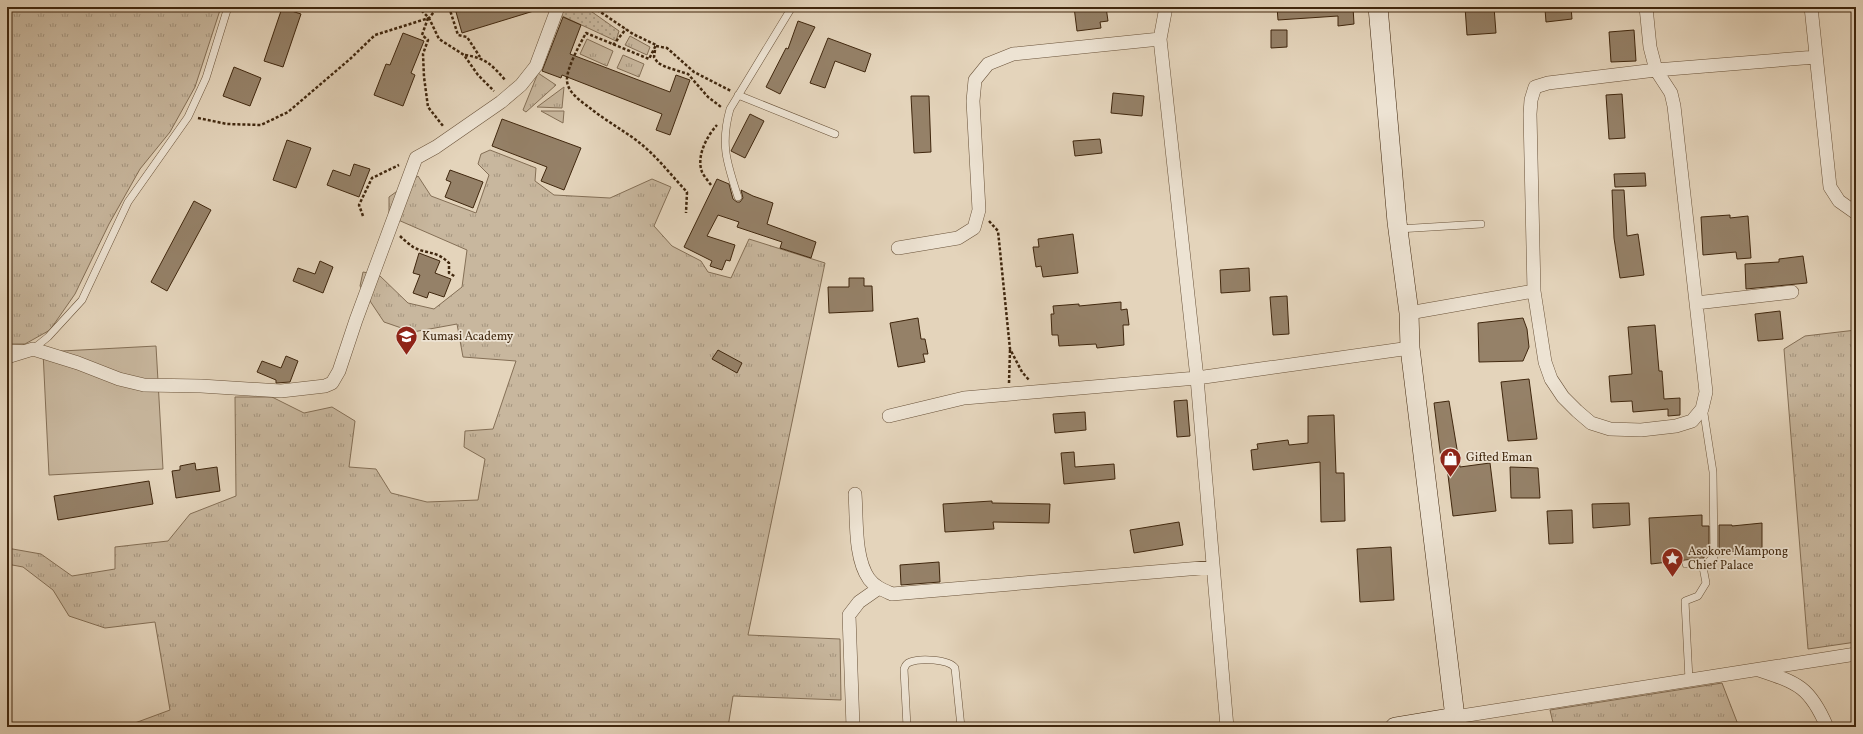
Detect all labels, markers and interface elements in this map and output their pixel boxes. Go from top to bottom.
school or university icon: Kumasi Academy [394,324,420,357]
place label: Kumasi Academy [422,329,514,345]
shop icon: Gifted Eman [1437,445,1463,478]
place label: Gifted Eman [1466,450,1532,466]
place label: Asokore Mampong Chief Palace [1688,544,1788,574]
place icon: Asokore Mampong Chief Palace [1659,546,1685,579]

